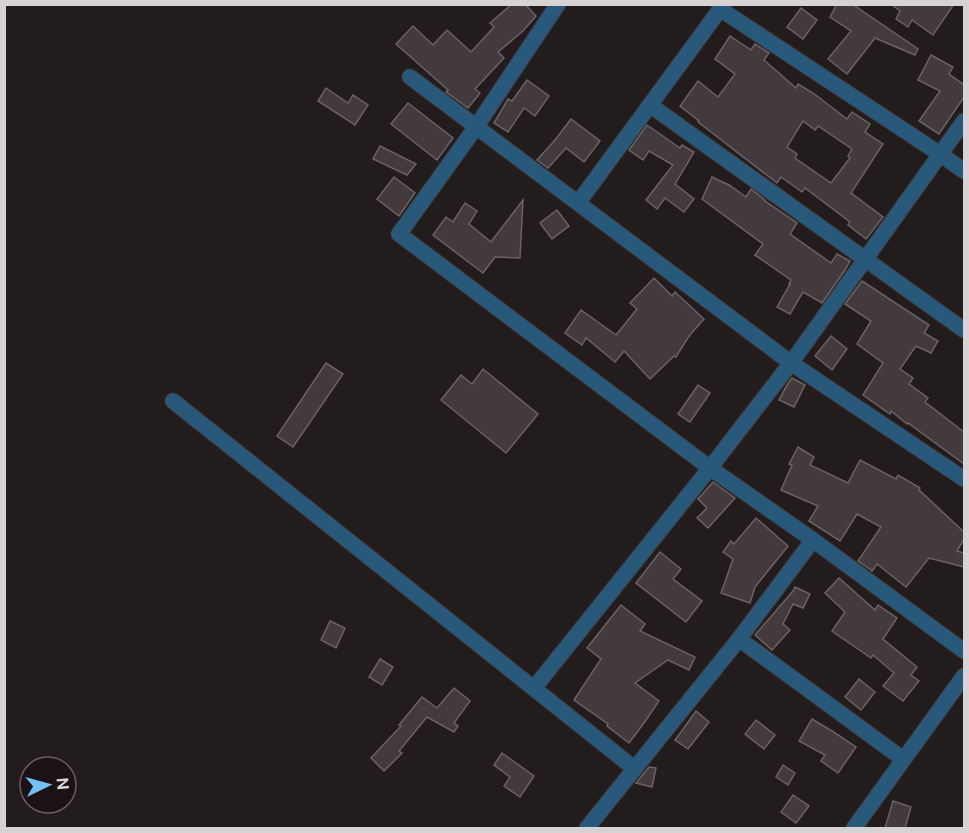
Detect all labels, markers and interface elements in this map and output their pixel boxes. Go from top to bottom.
north arrow [18,755,78,815]
text: N [52,777,72,791]

